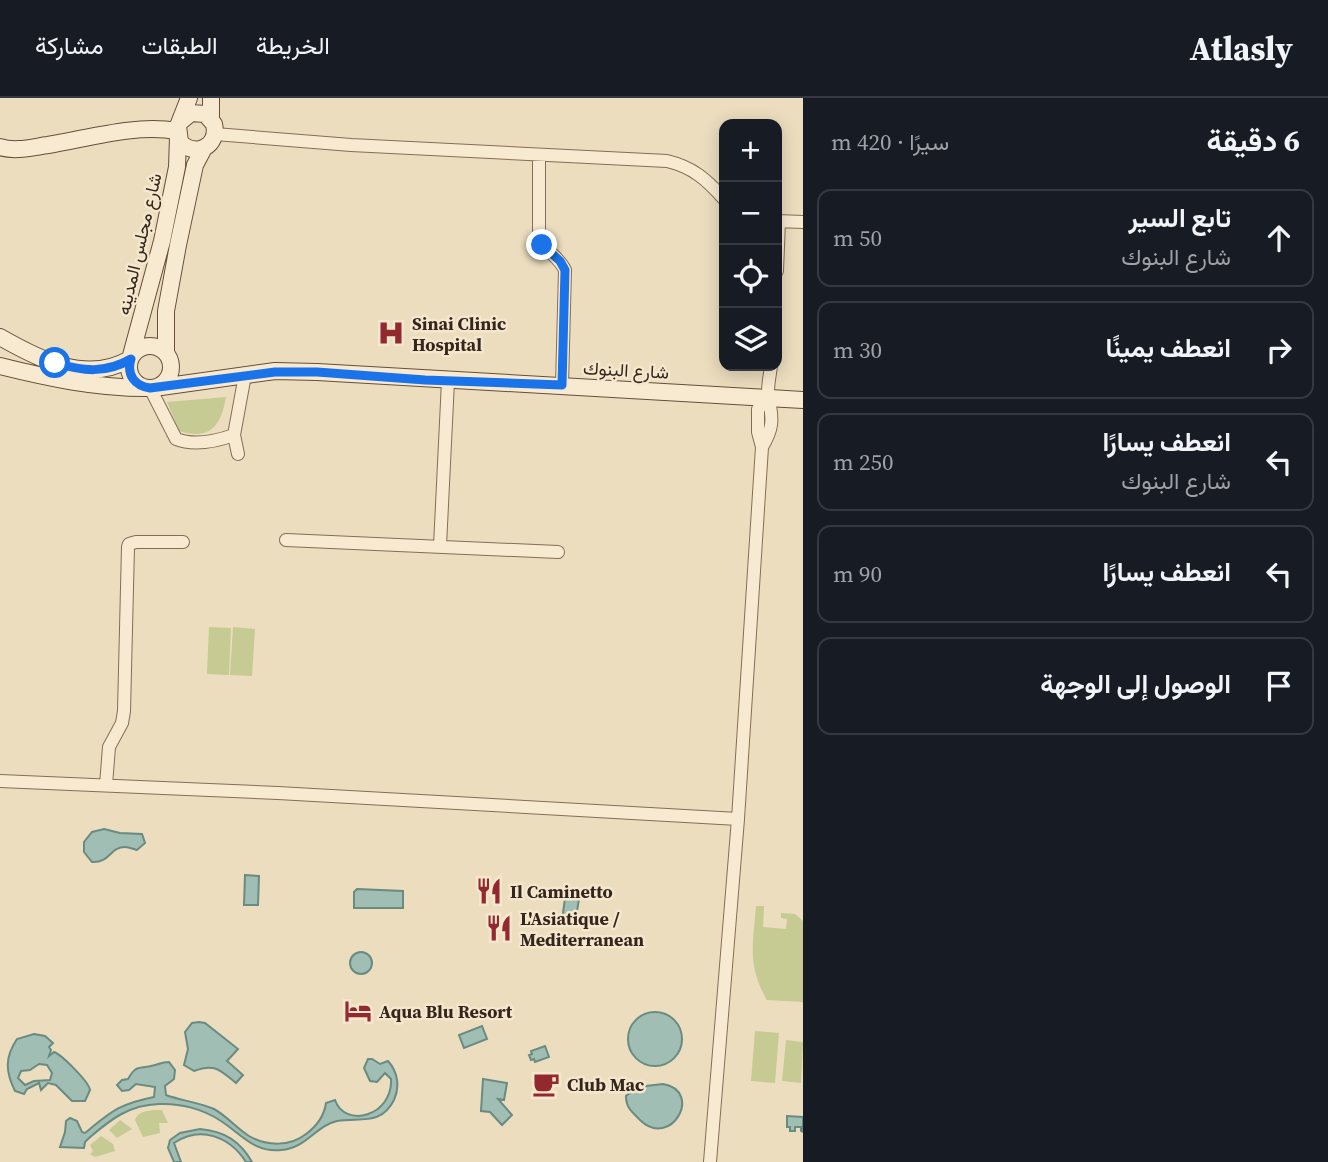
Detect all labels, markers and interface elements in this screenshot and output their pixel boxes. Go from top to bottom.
text: Atlasly [1190,26,1293,71]
text: مشاركة [35,29,103,62]
text: الطبقات [141,29,218,62]
text: الخريطة [256,29,330,62]
map controls [719,119,782,371]
button: + [719,119,782,182]
text: 6 دقيقة [1207,120,1300,161]
text: سيرًا · 420 m [831,126,949,158]
street label: شارع مجلس المدينه [111,171,167,317]
button: − [719,182,782,245]
text: تابع السير [1128,200,1231,236]
icon: ahead [1260,219,1298,257]
text: 50 m [833,222,882,254]
route end [526,229,557,260]
text: شارع البنوك [1121,241,1231,273]
button: locate [719,245,782,308]
button: layers [719,308,782,371]
place label: Sinai Clinic Hospital [412,311,506,357]
hospital icon: Sinai Clinic Hospital [376,318,406,348]
text: انعطف يمينًا [1106,330,1231,366]
icon: right [1260,331,1298,369]
text: 30 m [833,334,882,366]
route start [39,347,70,378]
street label: شارع البنوك [582,355,670,385]
text: انعطف يسارًا [1102,424,1231,460]
icon: left [1260,443,1298,481]
text: 250 m [833,446,894,478]
text: شارع البنوك [1121,465,1231,497]
text: انعطف يسارًا [1102,554,1231,590]
icon: left [1260,555,1298,593]
text: 90 m [833,558,882,590]
text: الوصول إلى الوجهة [1040,666,1231,702]
icon: arrive [1260,667,1298,705]
restaurant icon: Il Caminetto [474,876,504,906]
place label: Il Caminetto [510,879,613,904]
place label: L'Asiatique / Mediterranean [520,906,644,952]
restaurant icon: L'Asiatique / Mediterranean [484,913,514,943]
hotel icon: Aqua Blu Resort [343,996,373,1026]
place label: Aqua Blu Resort [379,999,513,1024]
cafe icon: Club Mac [531,1069,561,1099]
place label: Club Mac [567,1072,644,1097]

